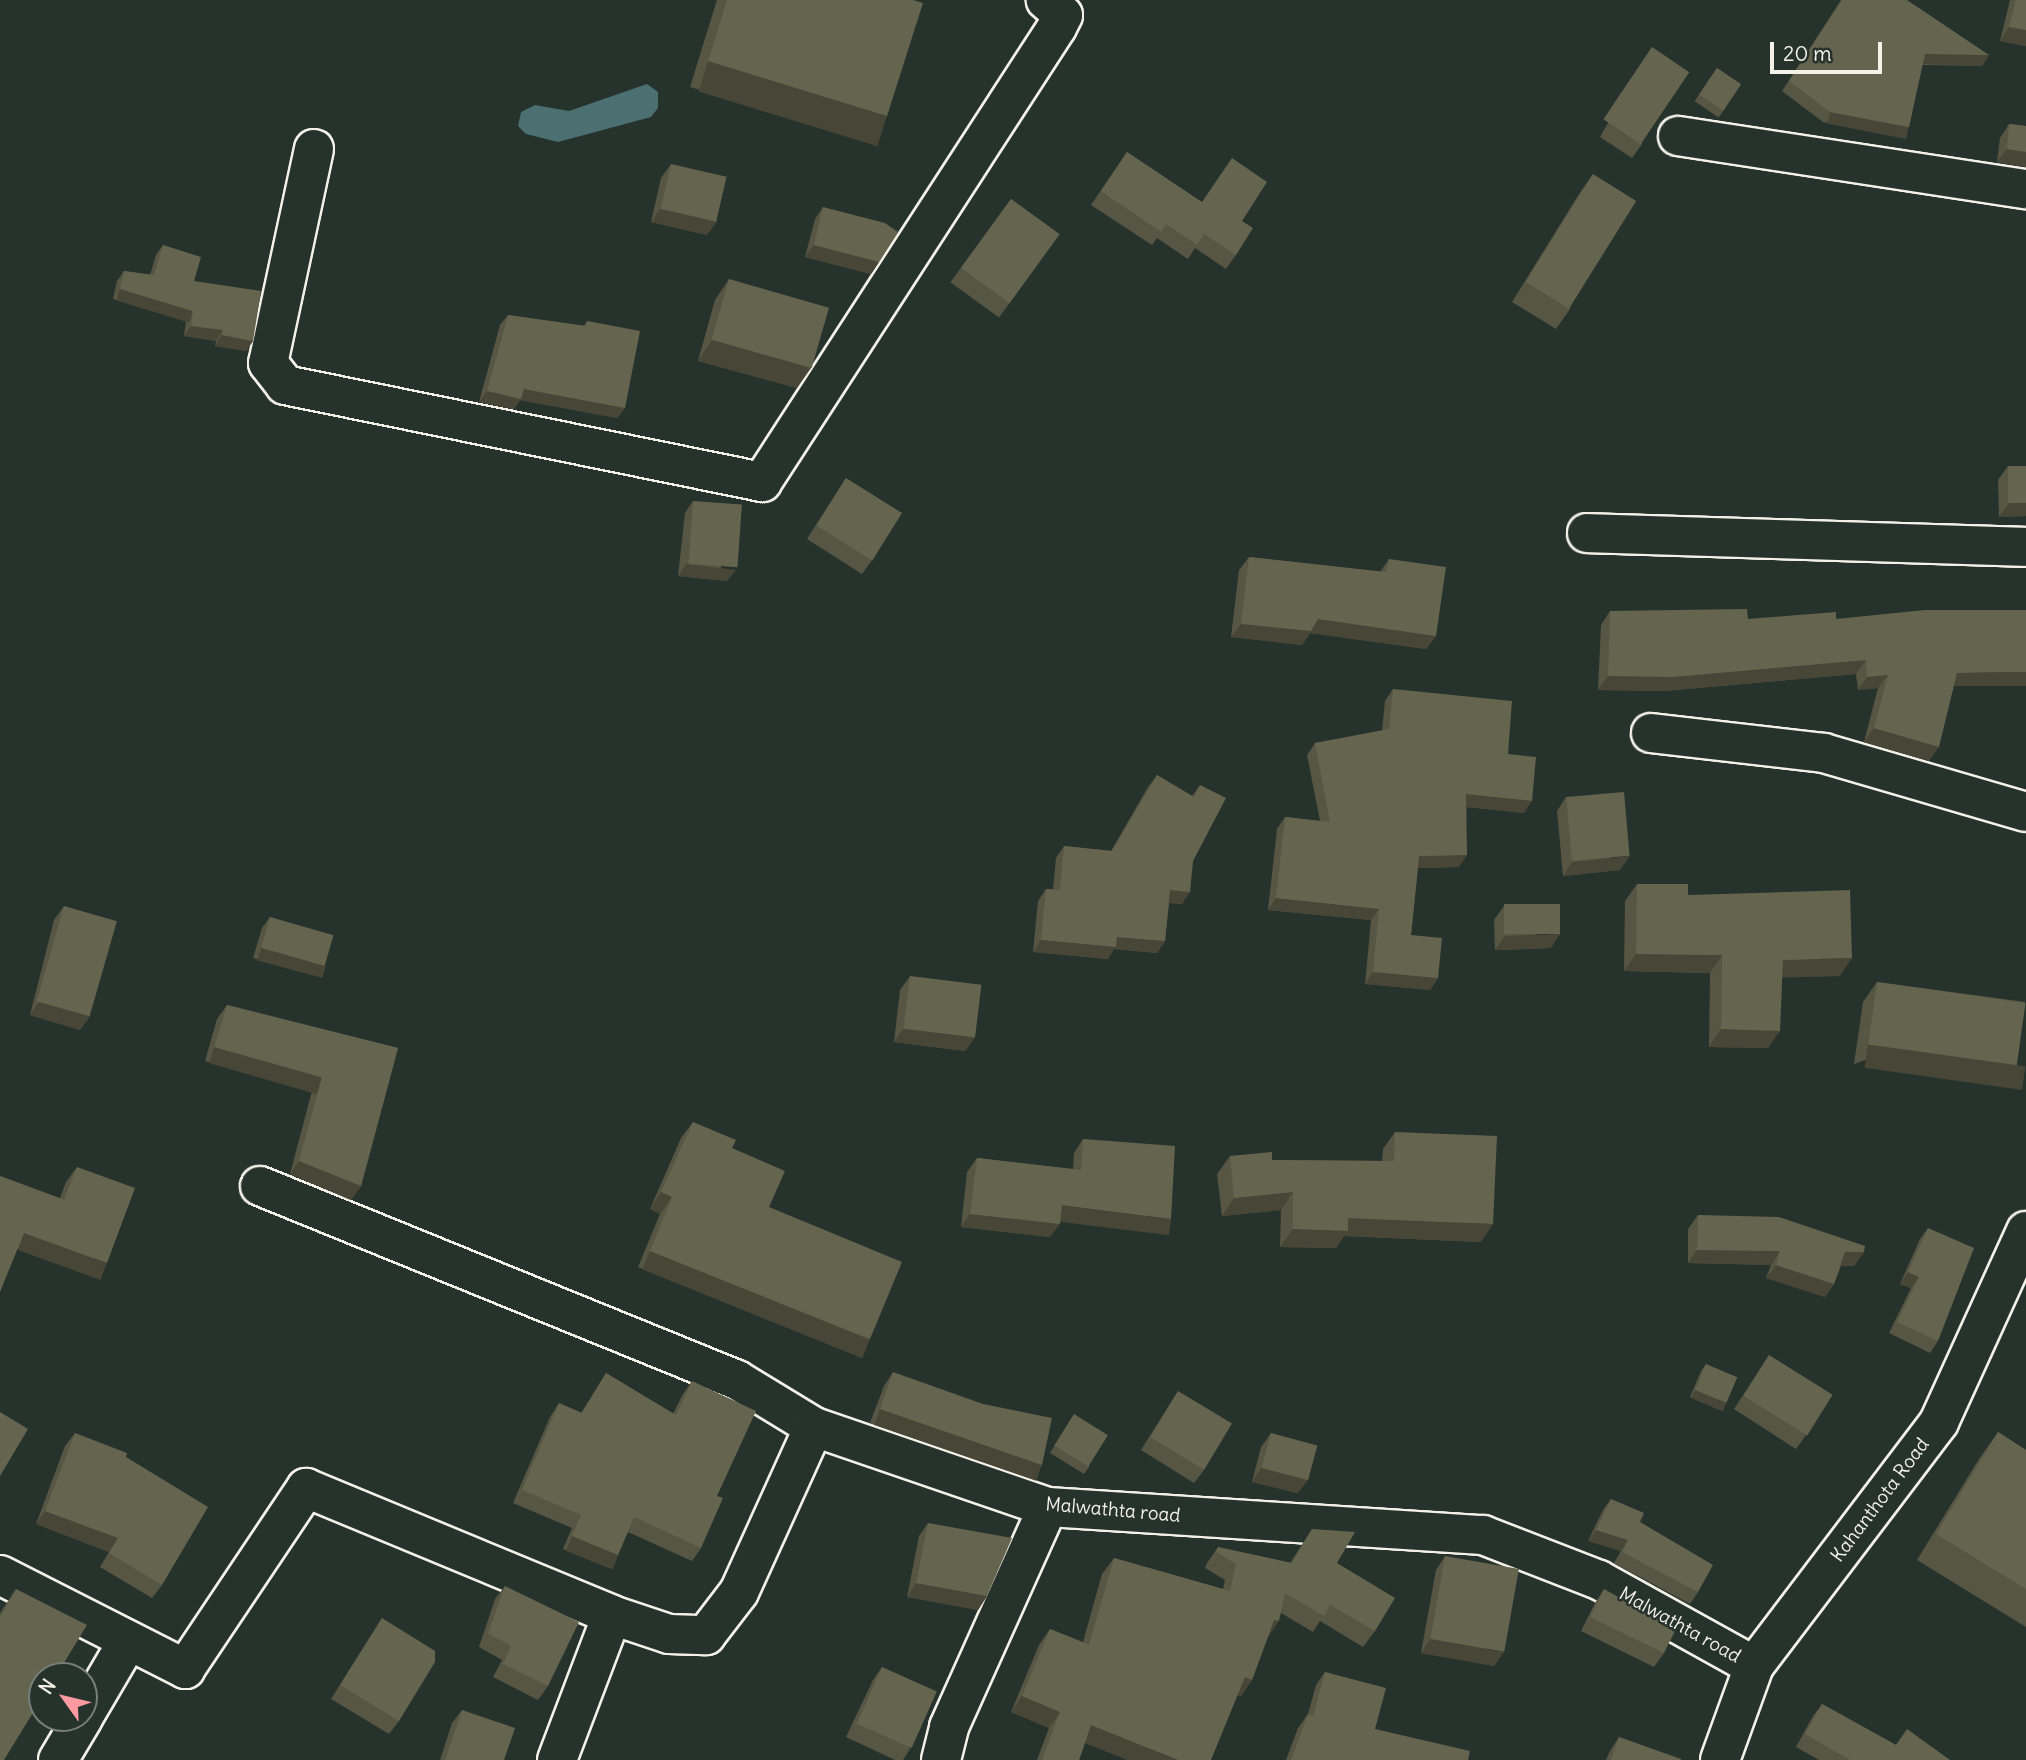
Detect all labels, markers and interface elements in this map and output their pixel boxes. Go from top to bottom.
scale bar [1774,28,1886,72]
text: 20 m [1783,40,1832,67]
street label: Kahanthota Road [1826,1434,1934,1566]
street label: Malwathta road [1045,1493,1181,1527]
street label: Malwathta road [1615,1582,1745,1668]
north arrow [28,1662,98,1732]
text: N [34,1674,61,1699]

